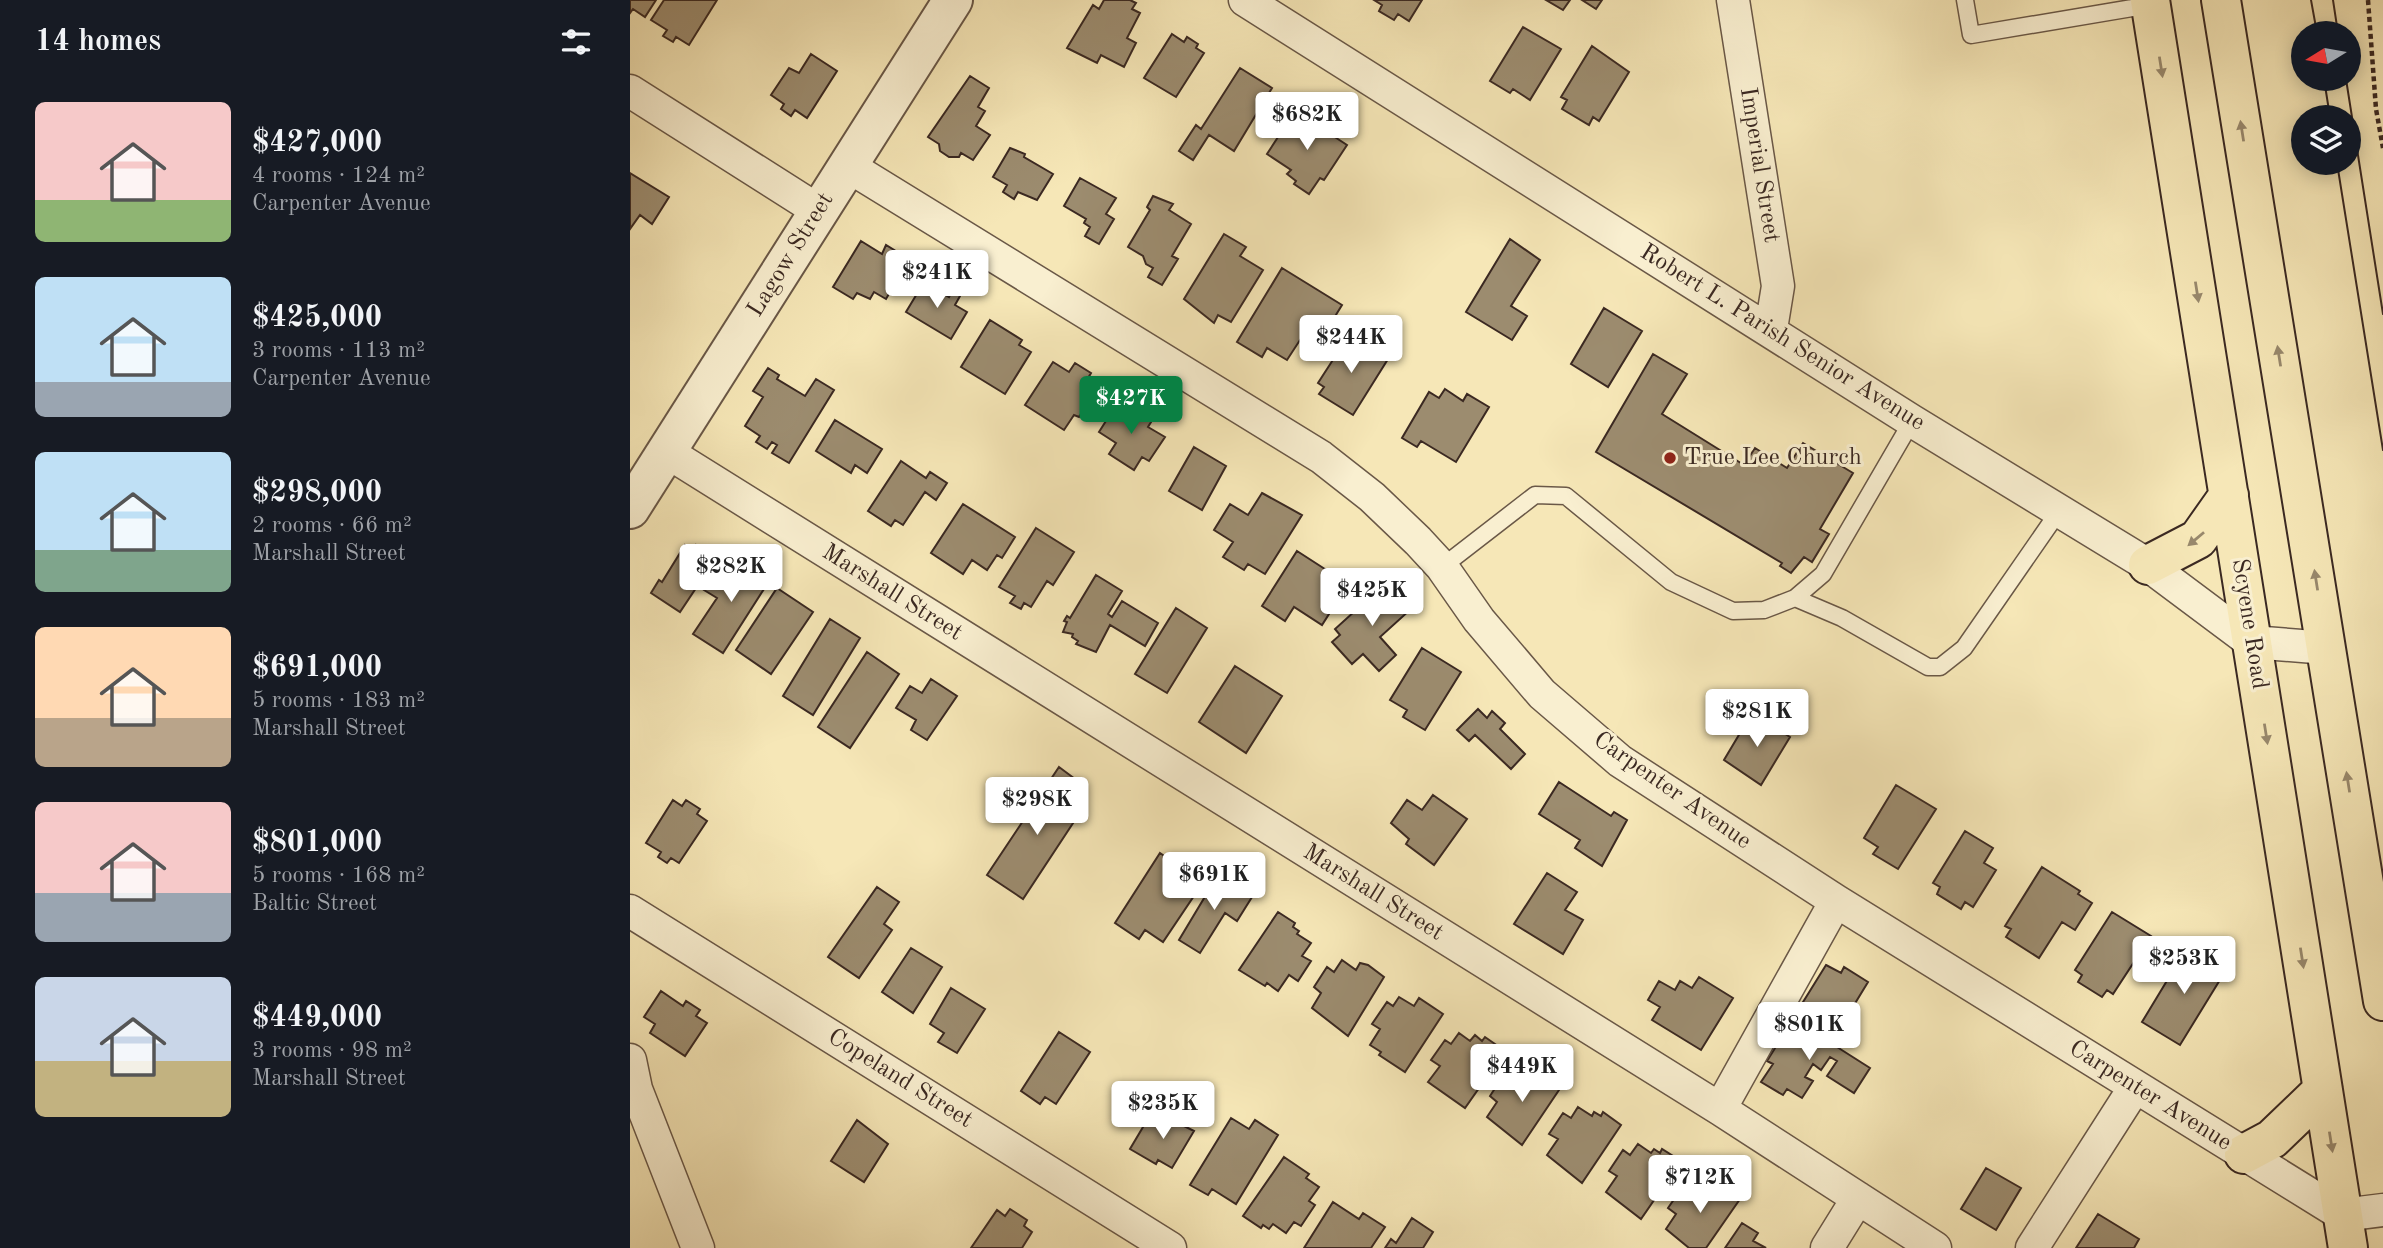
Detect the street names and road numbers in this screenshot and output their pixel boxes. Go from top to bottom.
street label: Imperial Street [1735,86,1783,244]
street label: Lagow Street [743,189,839,321]
street label: Robert L. Parish Senior Avenue [1635,240,1929,436]
street label: Marshall Street [818,540,966,646]
street label: Scyene Road [2227,557,2271,691]
street label: Carpenter Avenue [1589,728,1755,854]
street label: Marshall Street [1299,840,1447,946]
street label: Copeland Street [823,1025,977,1133]
street label: Carpenter Avenue [2065,1036,2235,1156]

